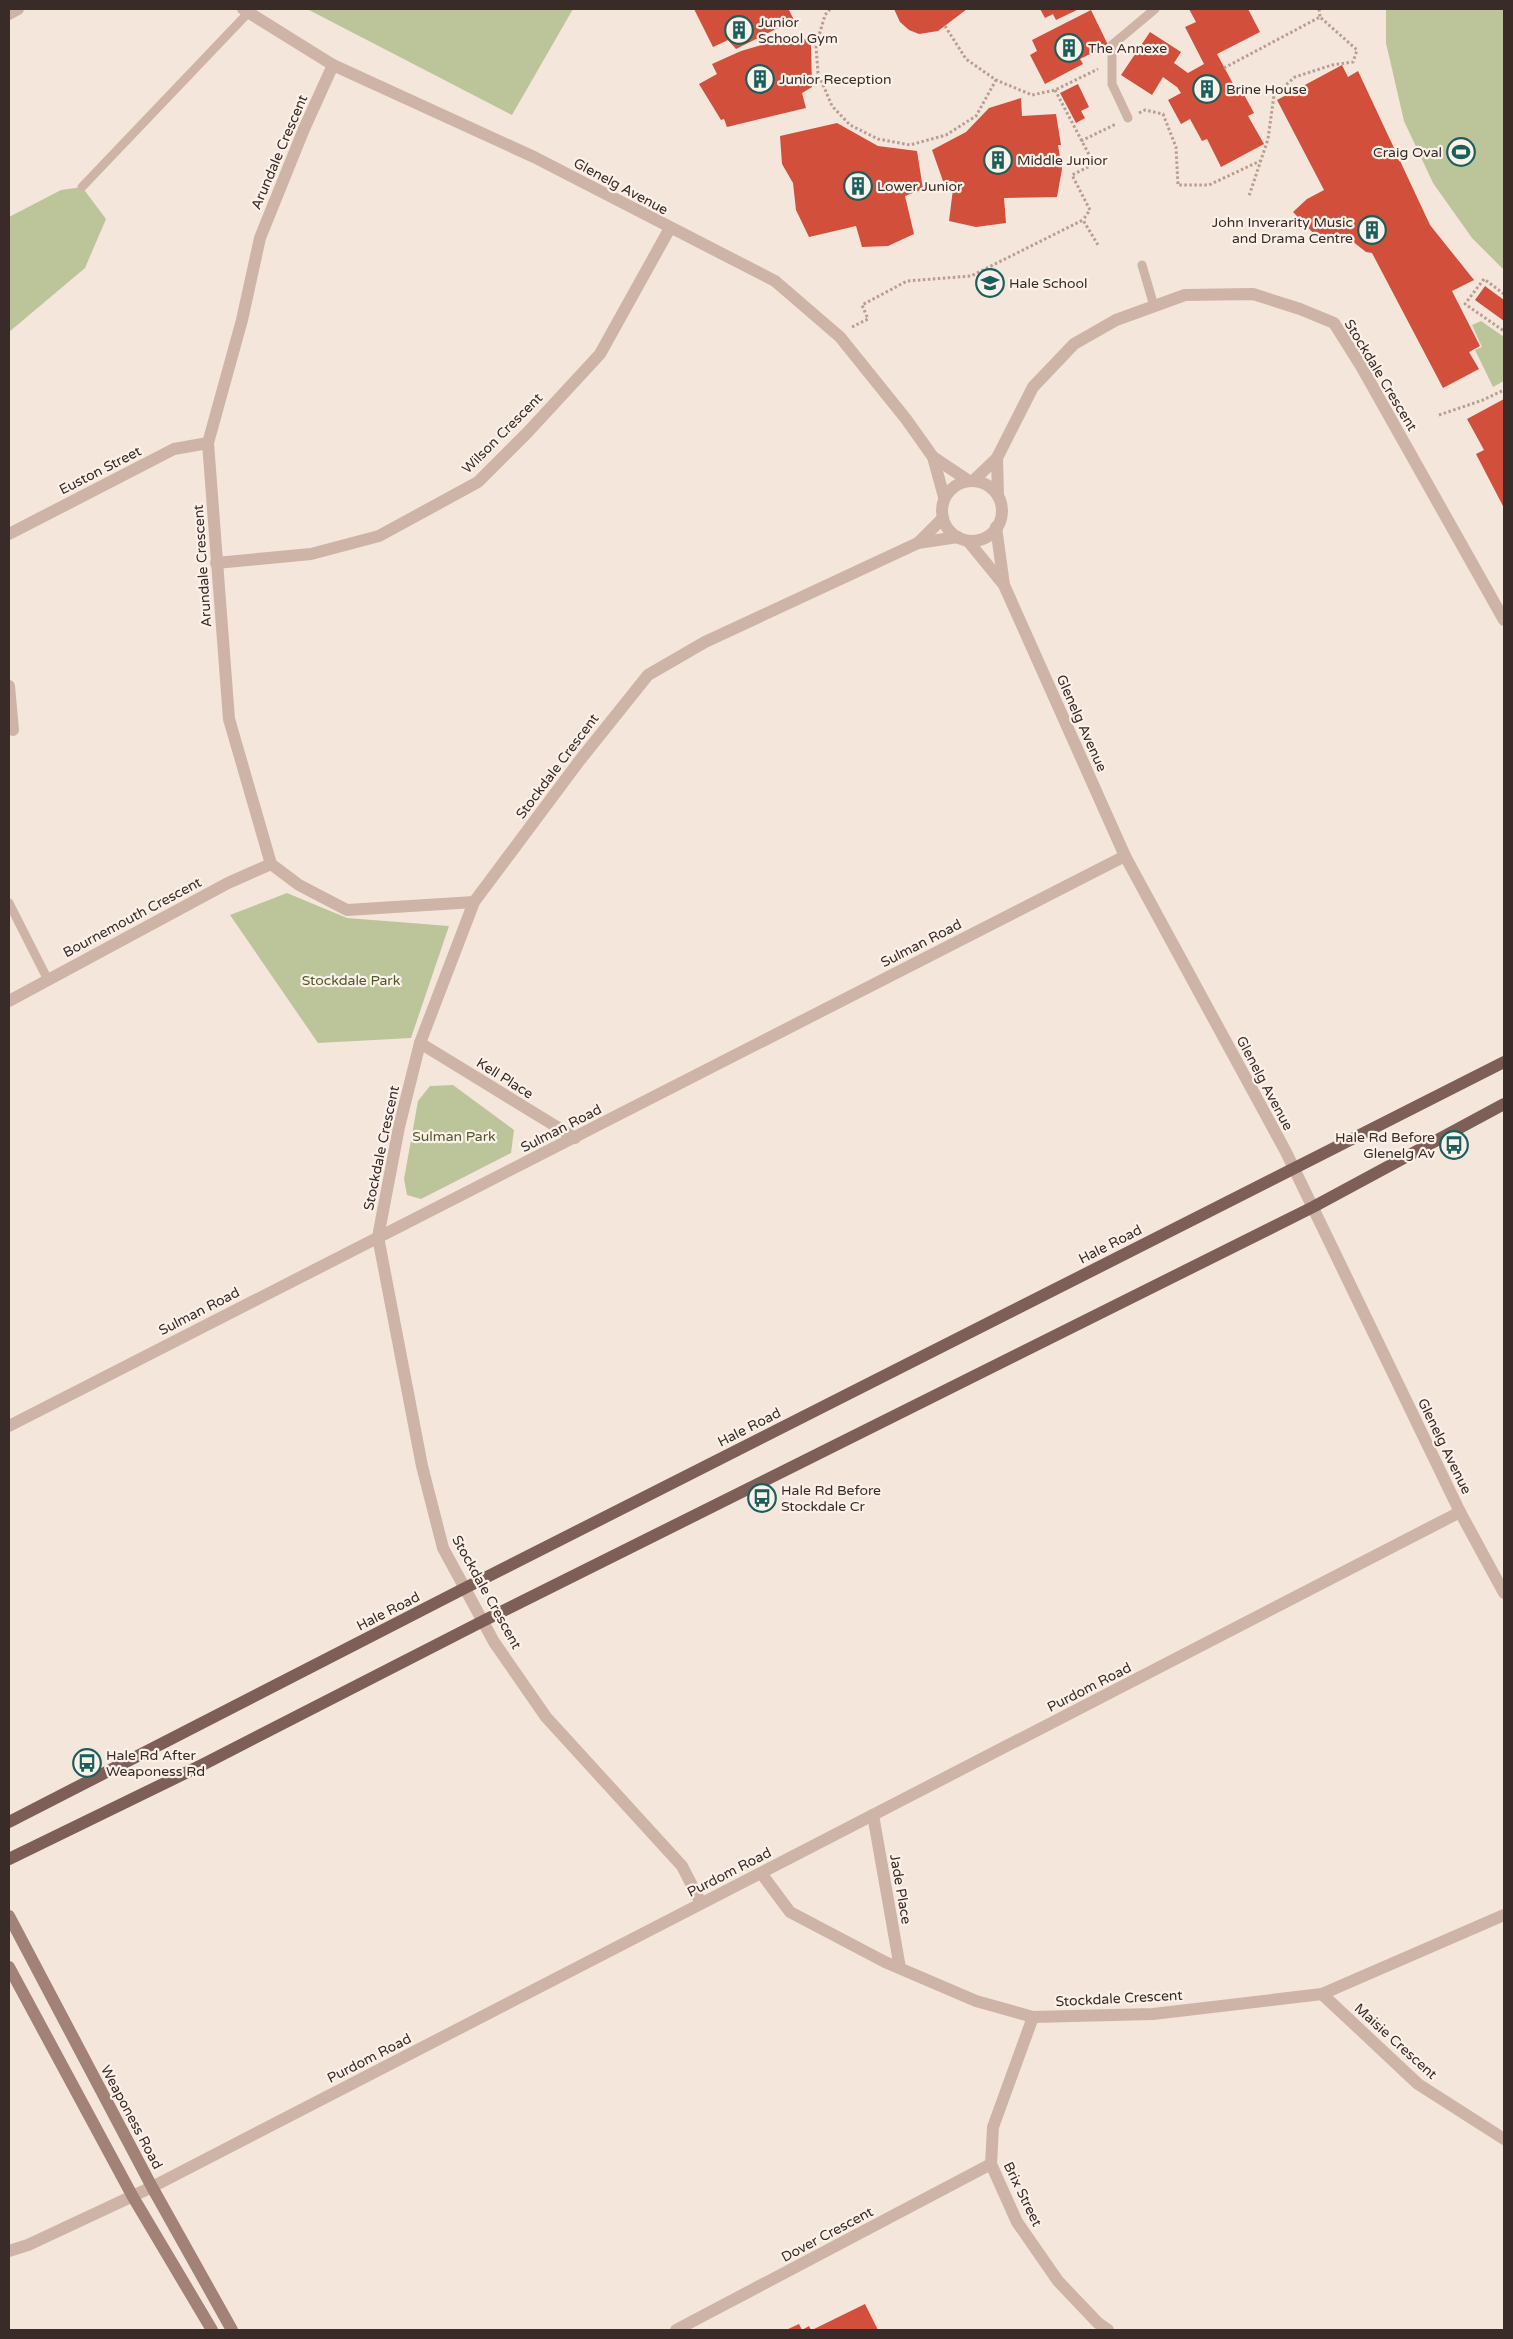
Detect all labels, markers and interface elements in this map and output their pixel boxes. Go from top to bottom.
place label: Junior School Gym [758,14,838,47]
building icon: Junior School Gym [724,15,754,45]
building icon: The Annexe [1054,33,1084,63]
place label: The Annexe [1088,40,1167,57]
building icon: Junior Reception [745,64,775,94]
place label: Junior Reception [779,71,891,88]
building icon: Brine House [1192,74,1222,104]
place label: Brine House [1226,81,1307,98]
street label: Arundale Crescent [248,92,312,212]
sports icon: Craig Oval [1446,137,1476,167]
place label: Craig Oval [1373,144,1442,161]
building icon: Middle Junior [983,145,1013,175]
place label: Middle Junior [1017,152,1108,169]
street label: Glenelg Avenue [571,154,671,219]
building icon: Lower Junior [843,171,873,201]
place label: Lower Junior [877,178,963,195]
place label: John Inverarity Music and Drama Centre [1212,214,1353,247]
building icon: John Inverarity Music and Drama Centre [1357,215,1387,245]
school or university icon: Hale School [975,268,1005,298]
place label: Hale School [1009,275,1088,292]
street label: Stockdale Crescent [1341,316,1421,435]
street label: Wilson Crescent [459,389,547,477]
street label: Euston Street [56,442,145,498]
street label: Arundale Crescent [190,503,215,628]
street label: Glenelg Avenue [1053,672,1111,774]
street label: Stockdale Crescent [512,710,603,822]
street label: Bournemouth Crescent [60,873,205,961]
street label: Sulman Road [878,916,965,971]
park label: Stockdale Park [302,972,401,989]
street label: Glenelg Avenue [1233,1033,1297,1133]
street label: Kell Place [473,1054,536,1103]
street label: Stockdale Crescent [360,1083,403,1212]
street label: Sulman Road [518,1101,605,1156]
park label: Sulman Park [412,1128,496,1145]
place label: Hale Rd Before Glenelg Av [1335,1129,1436,1162]
bus stop icon: Hale Rd Before Glenelg Av [1439,1130,1469,1160]
street label: Hale Road [1076,1221,1145,1268]
street label: Sulman Road [156,1284,243,1339]
street label: Glenelg Avenue [1414,1396,1475,1497]
street label: Hale Road [715,1404,784,1451]
place label: Hale Rd Before Stockdale Cr [781,1482,881,1515]
bus stop icon: Hale Rd Before Stockdale Cr [747,1483,777,1513]
street label: Stockdale Crescent [448,1532,525,1653]
street label: Hale Road [354,1588,423,1635]
street label: Purdom Road [1044,1659,1134,1716]
place label: Hale Rd After Weaponess Rd [106,1747,205,1780]
bus stop icon: Hale Rd After Weaponess Rd [72,1748,102,1778]
street label: Purdom Road [684,1844,774,1901]
street label: Jade Place [886,1853,915,1925]
street label: Stockdale Crescent [1055,1987,1184,2010]
street label: Maisie Crescent [1351,2000,1441,2083]
street label: Purdom Road [324,2030,414,2087]
street label: Weaponess Road [97,2062,166,2172]
street label: Brix Street [1000,2159,1046,2230]
street label: Dover Crescent [778,2203,877,2266]

